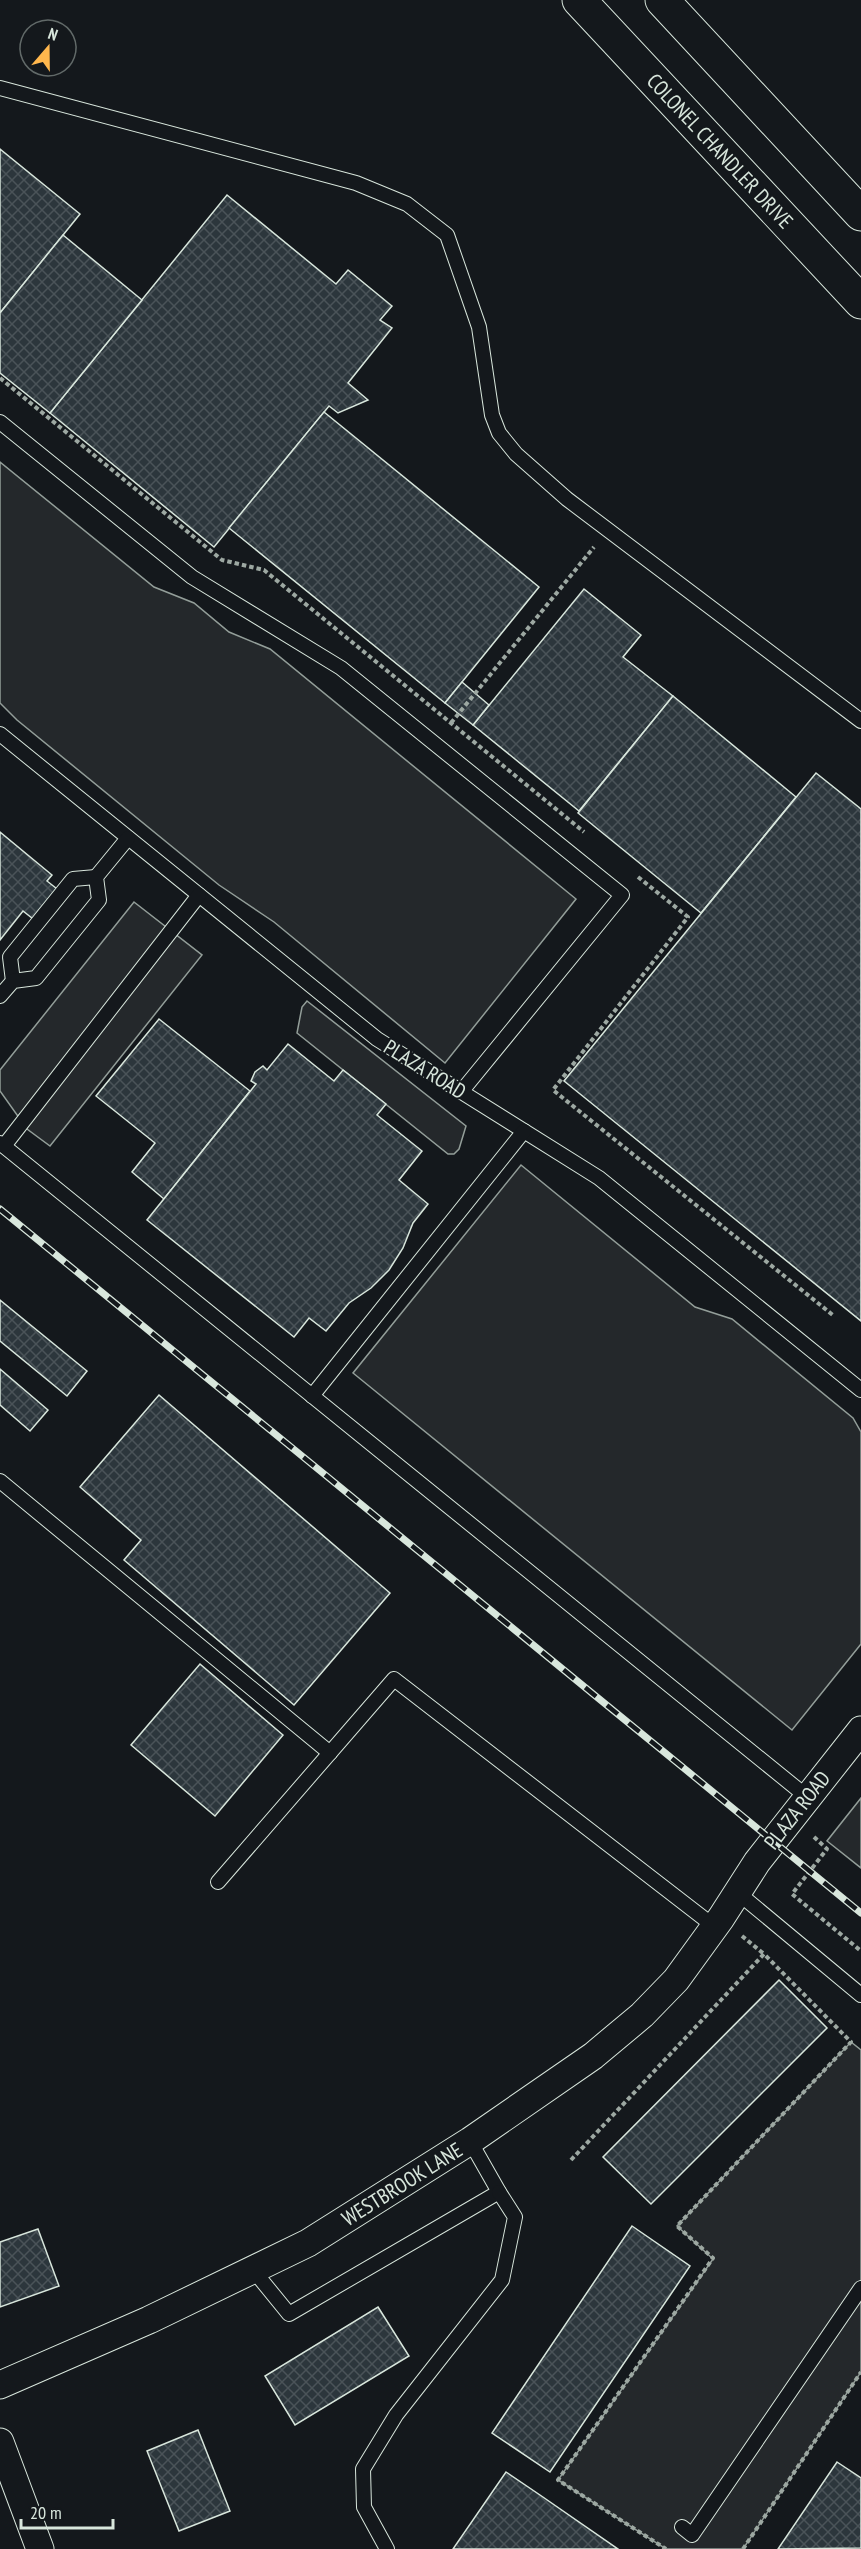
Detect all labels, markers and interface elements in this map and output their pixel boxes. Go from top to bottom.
north arrow [18,18,78,78]
text: N [46,23,61,45]
street label: COLONEL CHANDLER DRIVE [641,68,799,234]
street label: PLAZA ROAD [379,1033,471,1105]
street label: PLAZA ROAD [758,1765,836,1855]
street label: WESTBROOK LANE [337,2136,467,2232]
scale bar [21,2492,112,2530]
text: 20 m [30,2501,62,2524]

